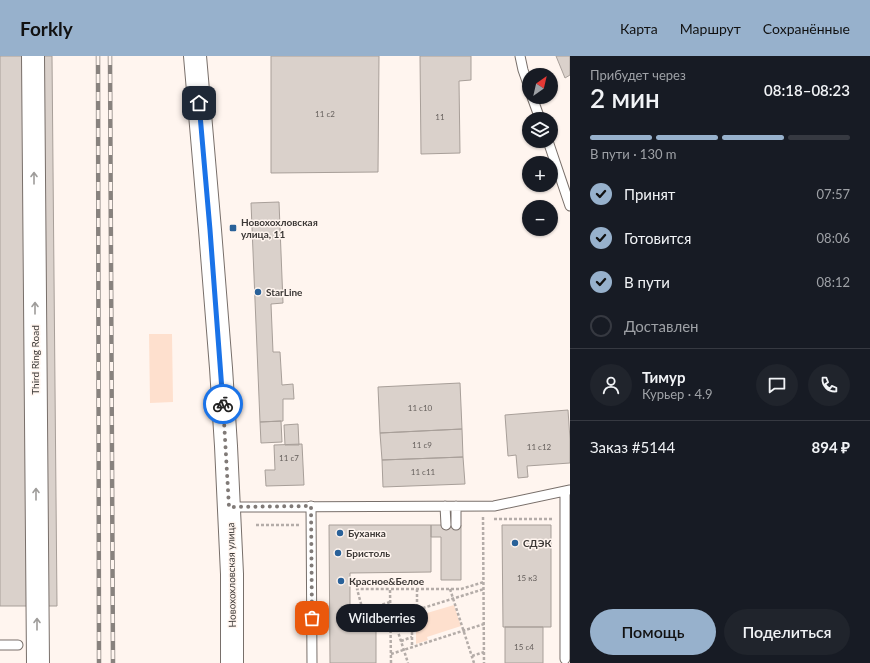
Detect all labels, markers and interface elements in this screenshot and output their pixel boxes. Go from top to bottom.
text: Forkly [20,17,73,40]
text: Карта [620,20,658,37]
text: Маршрут [680,20,741,37]
text: Сохранённые [763,20,850,37]
text: Прибудет через [590,67,686,83]
north arrow [522,68,558,104]
map controls [522,68,558,236]
text: 08:18–08:23 [764,81,850,99]
text: 2 мин [590,82,660,114]
pin [182,86,216,120]
icon: home [188,92,210,114]
house number: 11 с2 [315,109,335,119]
house number: 11 [435,112,445,122]
button: layers [522,112,558,148]
text: В пути · 130 m [590,146,676,162]
button: + [522,156,558,192]
one-way arrow [30,172,38,185]
icon: check [590,183,612,205]
text: Принят [624,185,675,203]
text: 07:57 [817,186,850,202]
button: − [522,200,558,236]
place label: Новохохловская улица, 11 [241,216,318,240]
marker: Новохохловская улица, 11 [228,223,238,233]
icon: check [590,227,612,249]
text: Готовится [624,229,691,247]
text: 08:06 [817,230,850,246]
icon: check [590,271,612,293]
text: В пути [624,273,670,291]
text: 08:12 [817,274,850,290]
place label: StarLine [266,286,303,298]
marker: StarLine [253,287,263,297]
one-way arrow [31,302,39,315]
text: Доставлен [624,317,699,335]
street label: Third Ring Road [29,325,41,395]
button: person [590,364,632,406]
button: chat [756,364,798,406]
button: phone [808,364,850,406]
text: Тимур [642,368,685,386]
courier [203,384,243,424]
text: Курьер · 4.9 [642,386,713,402]
icon: bike [212,393,234,415]
house number: 11 с10 [408,403,433,413]
text: Заказ #5144 [590,438,675,456]
text: 894 ₽ [812,438,850,456]
house number: 11 с9 [412,440,432,450]
house number: 11 с12 [527,442,552,452]
house number: 11 с7 [279,453,299,463]
house number: 11 с11 [411,467,436,477]
one-way arrow [32,488,40,501]
street label: Новохохловская улица [224,522,238,628]
place label: Буханка [348,527,386,539]
marker: Буханка [335,528,345,538]
place label: СДЭК [523,537,551,549]
marker: СДЭК [510,538,520,548]
place label: Бристоль [346,547,390,559]
marker: Бристоль [333,548,343,558]
house number: 15 к3 [517,573,537,583]
place label: Красное&Белое [349,575,425,587]
marker: Красное&Белое [336,576,346,586]
pin [295,601,329,635]
callout: Wildberries [336,604,428,632]
icon: bag [301,607,323,629]
button: Помощь [590,609,716,655]
button: Поделиться [724,609,850,655]
text: Wildberries [349,610,415,626]
one-way arrow [33,618,41,631]
house number: 15 с4 [514,642,534,652]

